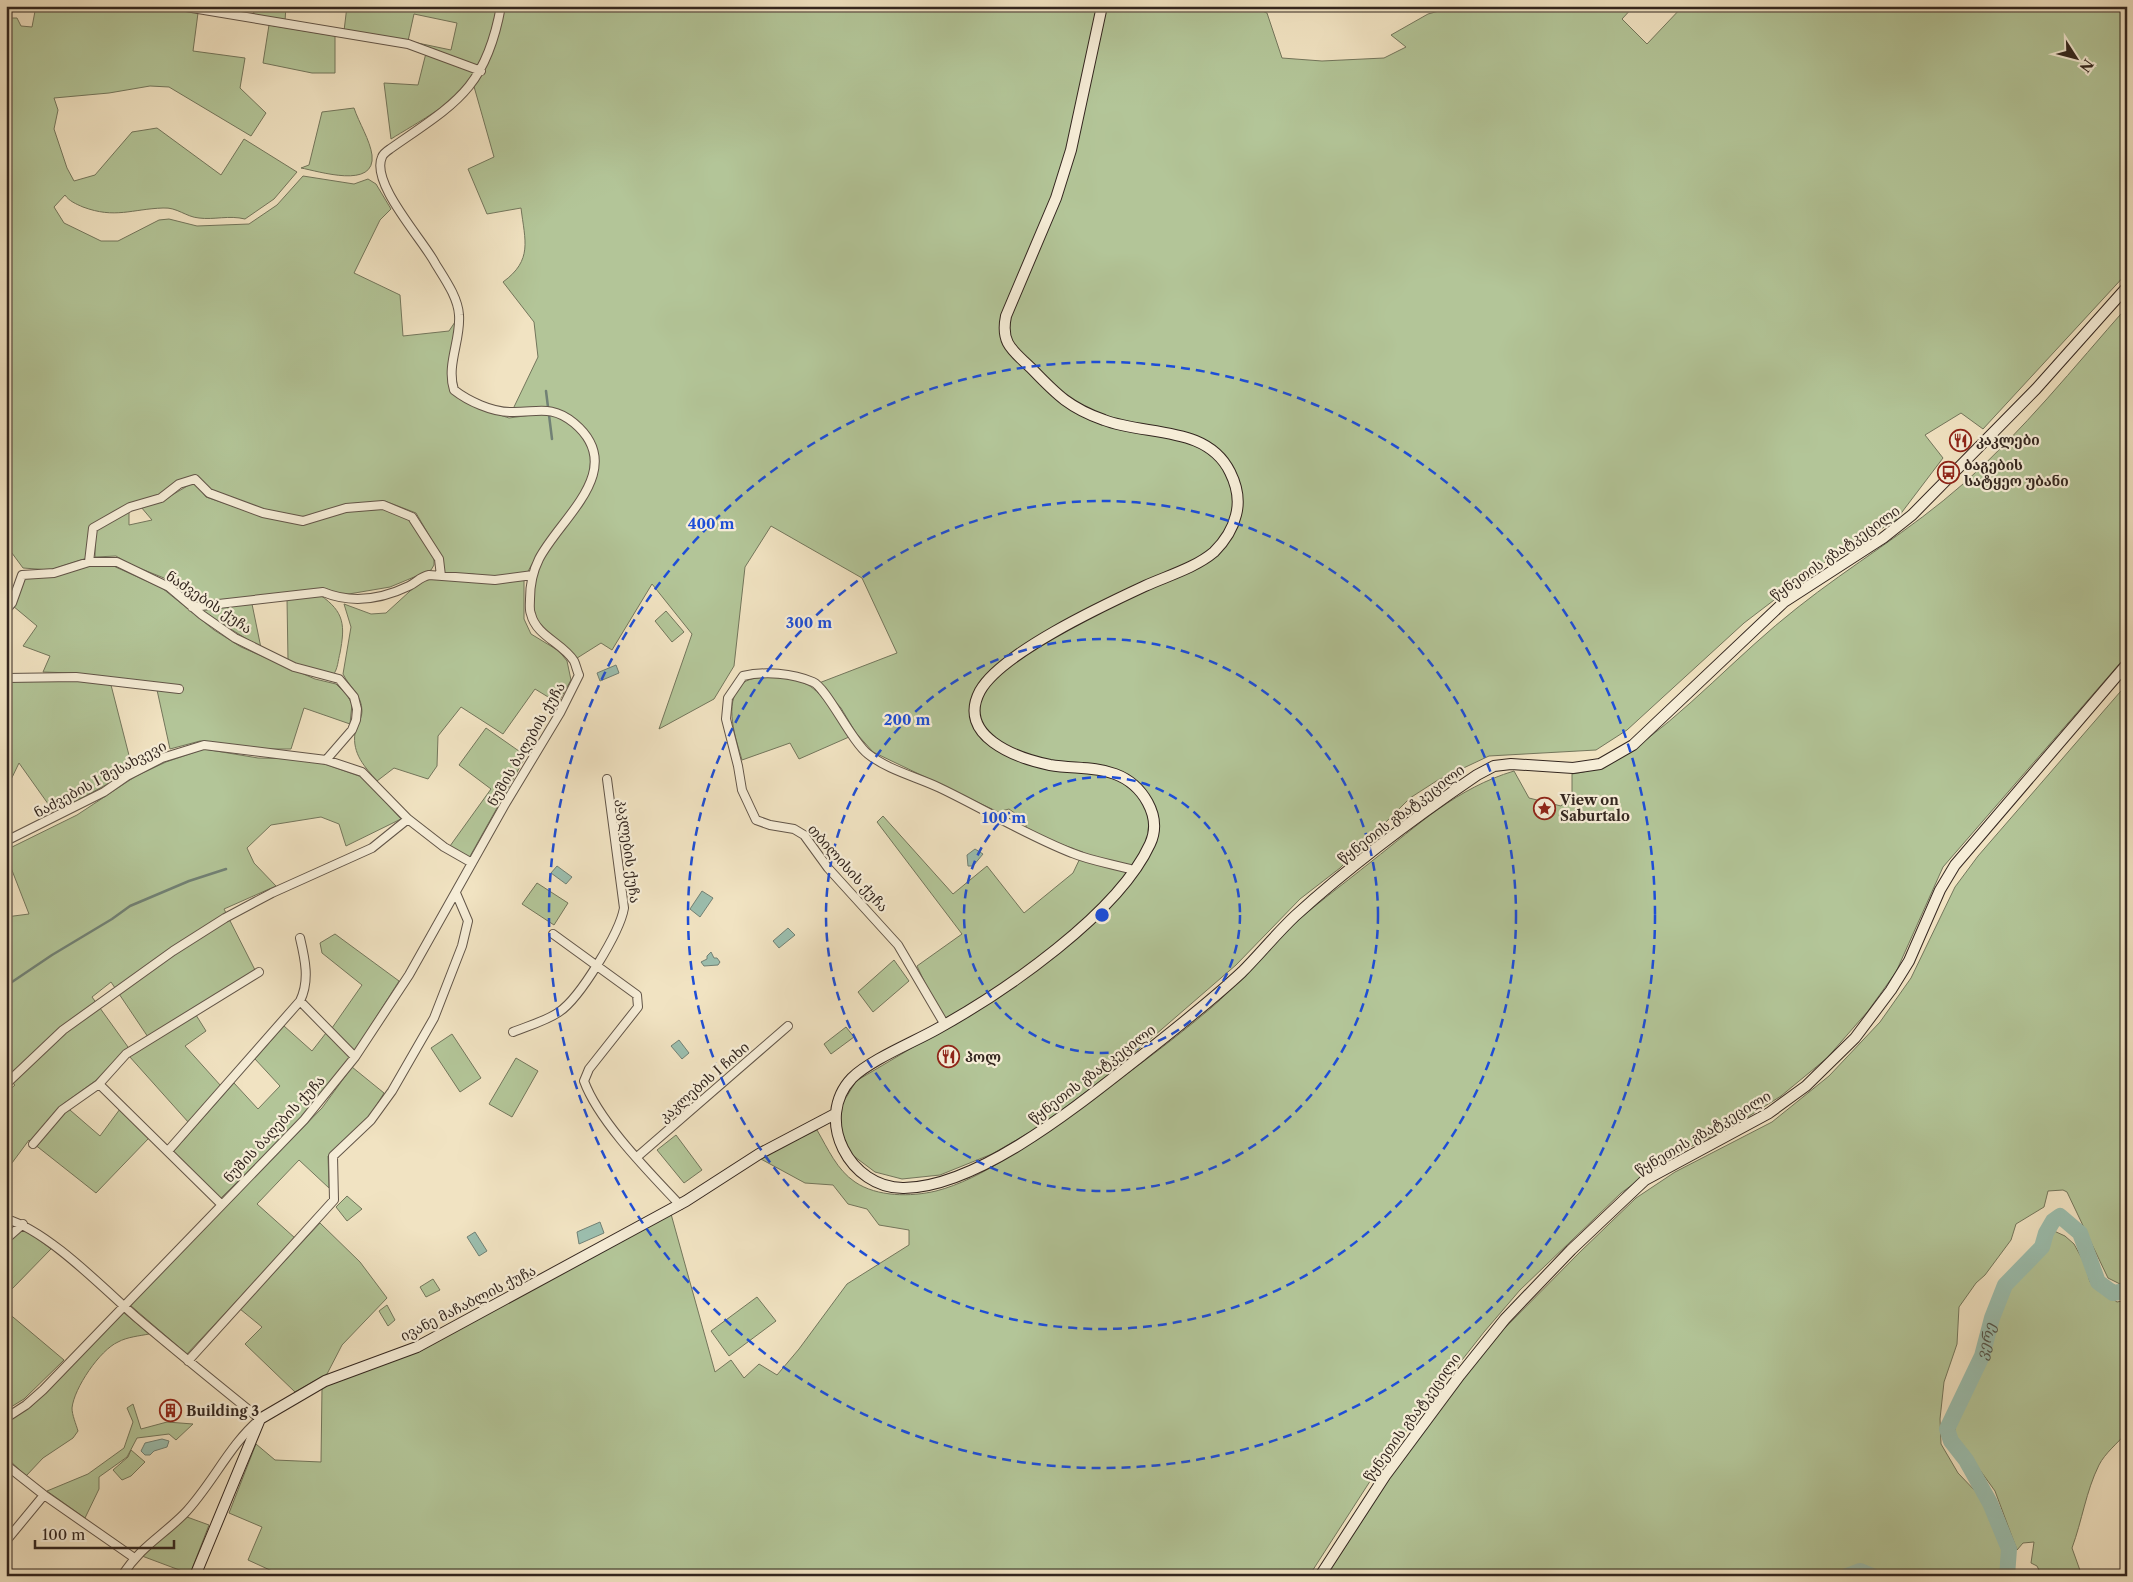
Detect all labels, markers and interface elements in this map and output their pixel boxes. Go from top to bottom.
north arrow [2050,32,2100,82]
text: N [2076,55,2097,76]
restaurant icon: კაკლები [1948,428,1972,452]
place label: კაკლები [1976,431,2040,449]
place label: ბაგების სატყეო უბანი [1964,456,2069,490]
bus stop icon: ბაგების სატყეო უბანი [1936,461,1960,485]
street label: წყნეთის გზატკეცილი [1767,501,1903,605]
text: 400 m [688,514,734,533]
street label: ნაძვების ქუჩა [162,567,256,637]
text: 300 m [786,613,832,632]
street label: ნუშის ბაღების ქუჩა [483,679,569,809]
text: 200 m [884,710,930,729]
street label: ნაძვების I შესახვევი [31,736,169,822]
street label: წყნეთის გზატკეცილი [1334,760,1468,868]
place label: View on Saburtalo [1559,791,1630,825]
place icon: View on Saburtalo [1532,796,1556,820]
street label: კაკლების ქუჩა [614,798,644,904]
text: 100 m [982,808,1026,827]
street label: თბილისის ქუჩა [804,820,892,916]
centre of rings [1093,906,1111,924]
street label: წყნეთის გზატკეცილი [1025,1020,1159,1128]
street label: კაკლების I ჩიხი [655,1038,753,1126]
restaurant icon: პოლ [937,1045,961,1069]
place label: პოლ [965,1048,1001,1066]
street label: ნუშის ბაღების ქუჩა [219,1071,329,1187]
street label: წყნეთის გზატკეცილი [1632,1087,1774,1179]
street label: ივანე მაჩაბლის ქუჩა [397,1261,539,1345]
water label: ვერე [1971,1320,1999,1362]
street label: წყნეთის გზატკეცილი [1359,1349,1465,1485]
building icon: Building 3 [158,1399,182,1423]
place label: Building 3 [186,1402,259,1420]
scale bar [35,1517,174,1549]
text: 100 m [42,1525,85,1544]

